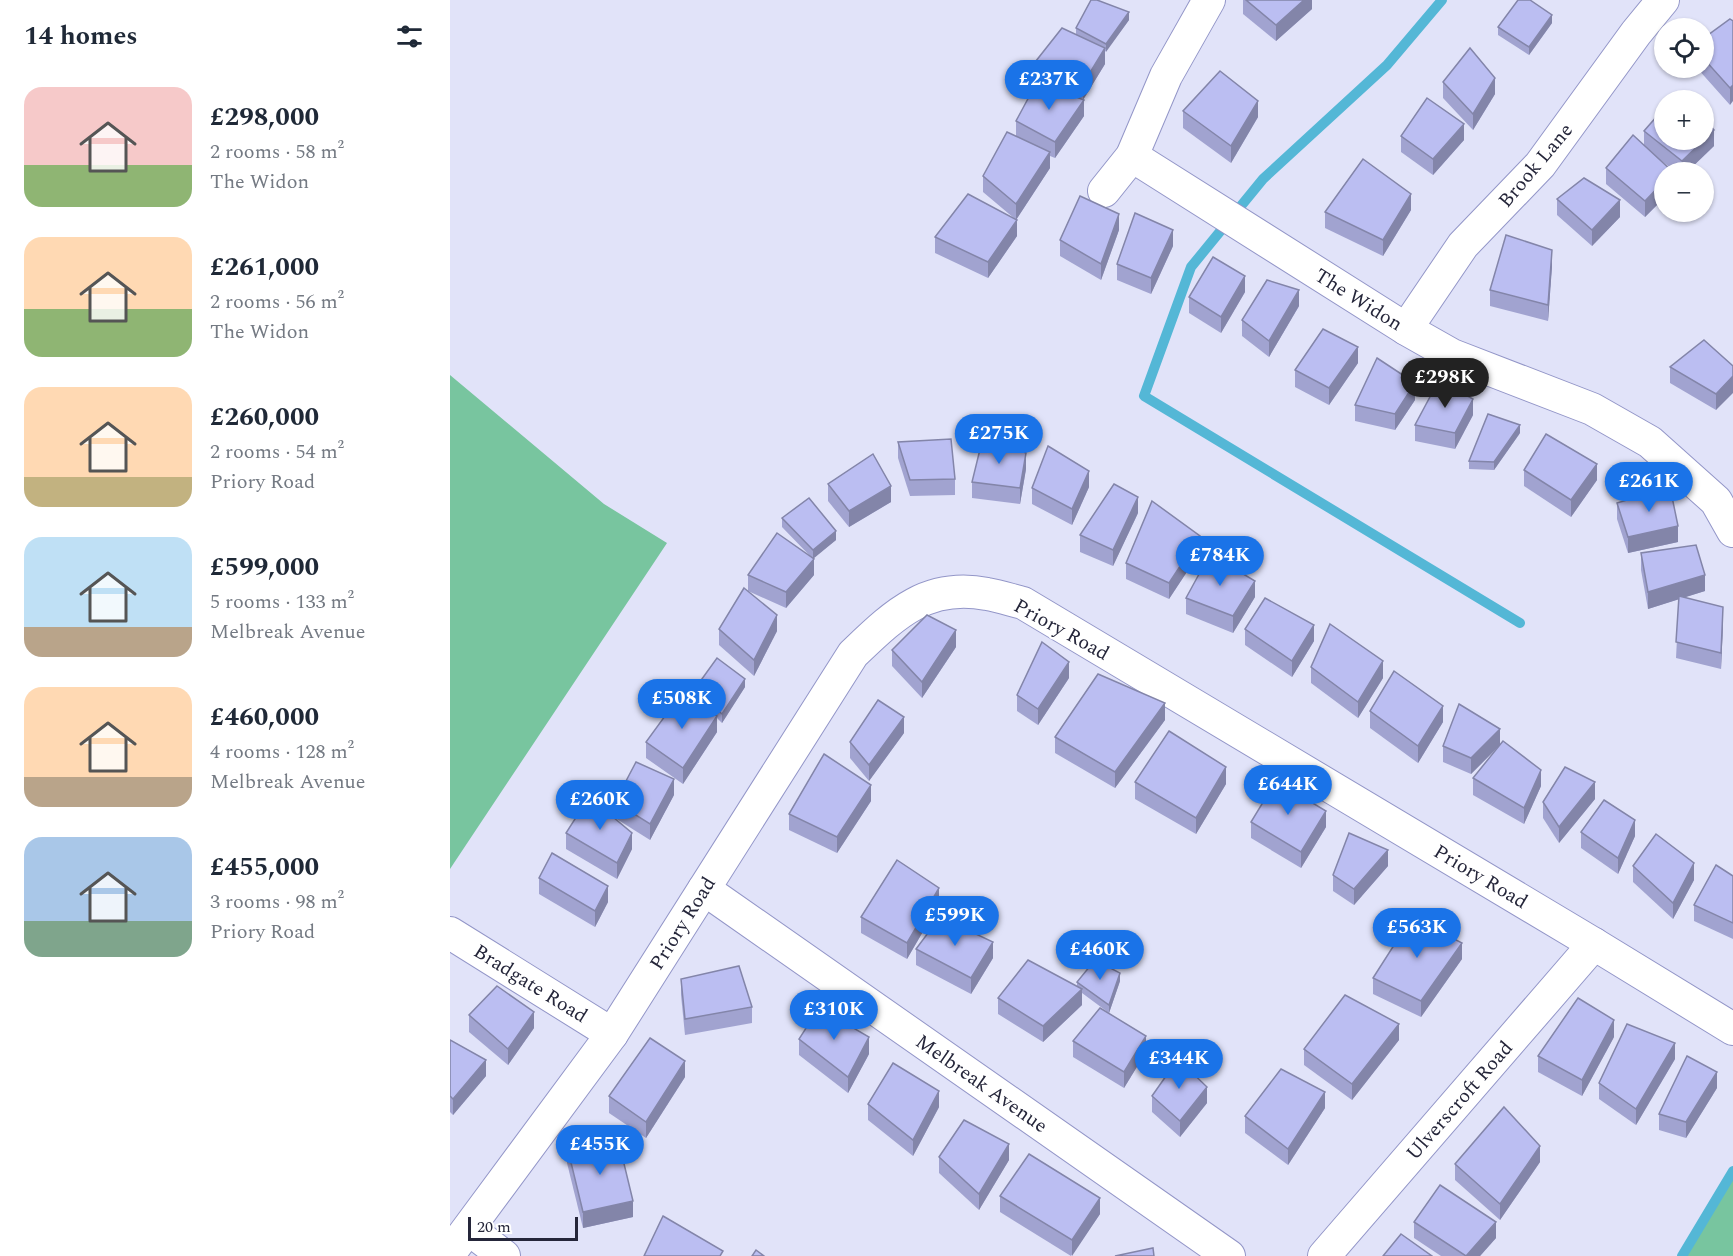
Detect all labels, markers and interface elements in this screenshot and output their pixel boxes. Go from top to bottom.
text: 14 homes [24,16,138,56]
map controls [1654,18,1714,222]
button: locate [1654,18,1714,78]
icon: filters [393,20,426,53]
pin: £237K [1007,60,1091,111]
text: £237K [1019,64,1079,94]
button: + [1654,90,1714,150]
text: £298,000 [210,97,319,137]
icon: home [72,111,144,183]
street label: Brook Lane [1491,117,1580,215]
text: 2 rooms · 58 m² [210,137,344,167]
button: − [1654,162,1714,222]
text: The Widon [210,167,309,197]
text: £261,000 [210,247,319,287]
icon: home [72,261,144,333]
street label: The Widon [1308,261,1408,339]
text: 2 rooms · 56 m² [210,287,344,317]
text: The Widon [210,317,309,347]
pin: £298K [1403,358,1487,409]
text: £298K [1415,362,1475,392]
text: £260,000 [210,397,319,437]
icon: home [72,411,144,483]
pin: £275K [957,414,1041,465]
text: £275K [969,418,1029,448]
text: 2 rooms · 54 m² [210,437,344,467]
pin: £261K [1607,462,1691,513]
text: £261K [1619,466,1679,496]
text: Priory Road [210,467,315,497]
pin: £784K [1178,536,1262,587]
text: £784K [1190,540,1250,570]
text: £599,000 [210,547,319,587]
icon: home [72,561,144,633]
text: 5 rooms · 133 m² [210,587,354,617]
street label: Priory Road [1008,591,1115,668]
text: Melbreak Avenue [210,617,366,647]
pin: £508K [640,679,724,730]
text: £508K [652,683,712,713]
text: £460,000 [210,697,319,737]
icon: home [72,711,144,783]
text: 4 rooms · 128 m² [210,737,354,767]
pin: £644K [1246,765,1330,816]
text: Melbreak Avenue [210,767,366,797]
text: £644K [1258,769,1318,799]
pin: £260K [558,780,642,831]
text: £260K [570,784,630,814]
street label: Priory Road [1428,837,1533,917]
text: £455,000 [210,847,319,887]
icon: home [72,861,144,933]
street label: Priory Road [642,871,723,976]
text: 3 rooms · 98 m² [210,887,344,917]
pin: £599K [913,896,997,947]
text: £599K [925,900,985,930]
pin: £563K [1375,908,1459,959]
text: £563K [1387,912,1447,942]
text: Priory Road [210,917,315,947]
pin: £460K [1058,930,1142,981]
text: £460K [1070,934,1130,964]
street label: Bradgate Road [468,937,593,1031]
pin: £310K [792,990,876,1041]
text: £310K [804,994,864,1024]
street label: Melbreak Avenue [909,1027,1054,1141]
street label: Ulverscroft Road [1399,1034,1520,1167]
pin: £344K [1137,1039,1221,1090]
text: £344K [1149,1043,1209,1073]
pin: £455K [558,1125,642,1176]
text: £455K [570,1129,630,1159]
scale bar [468,1214,578,1242]
text: 20 m [477,1215,511,1239]

